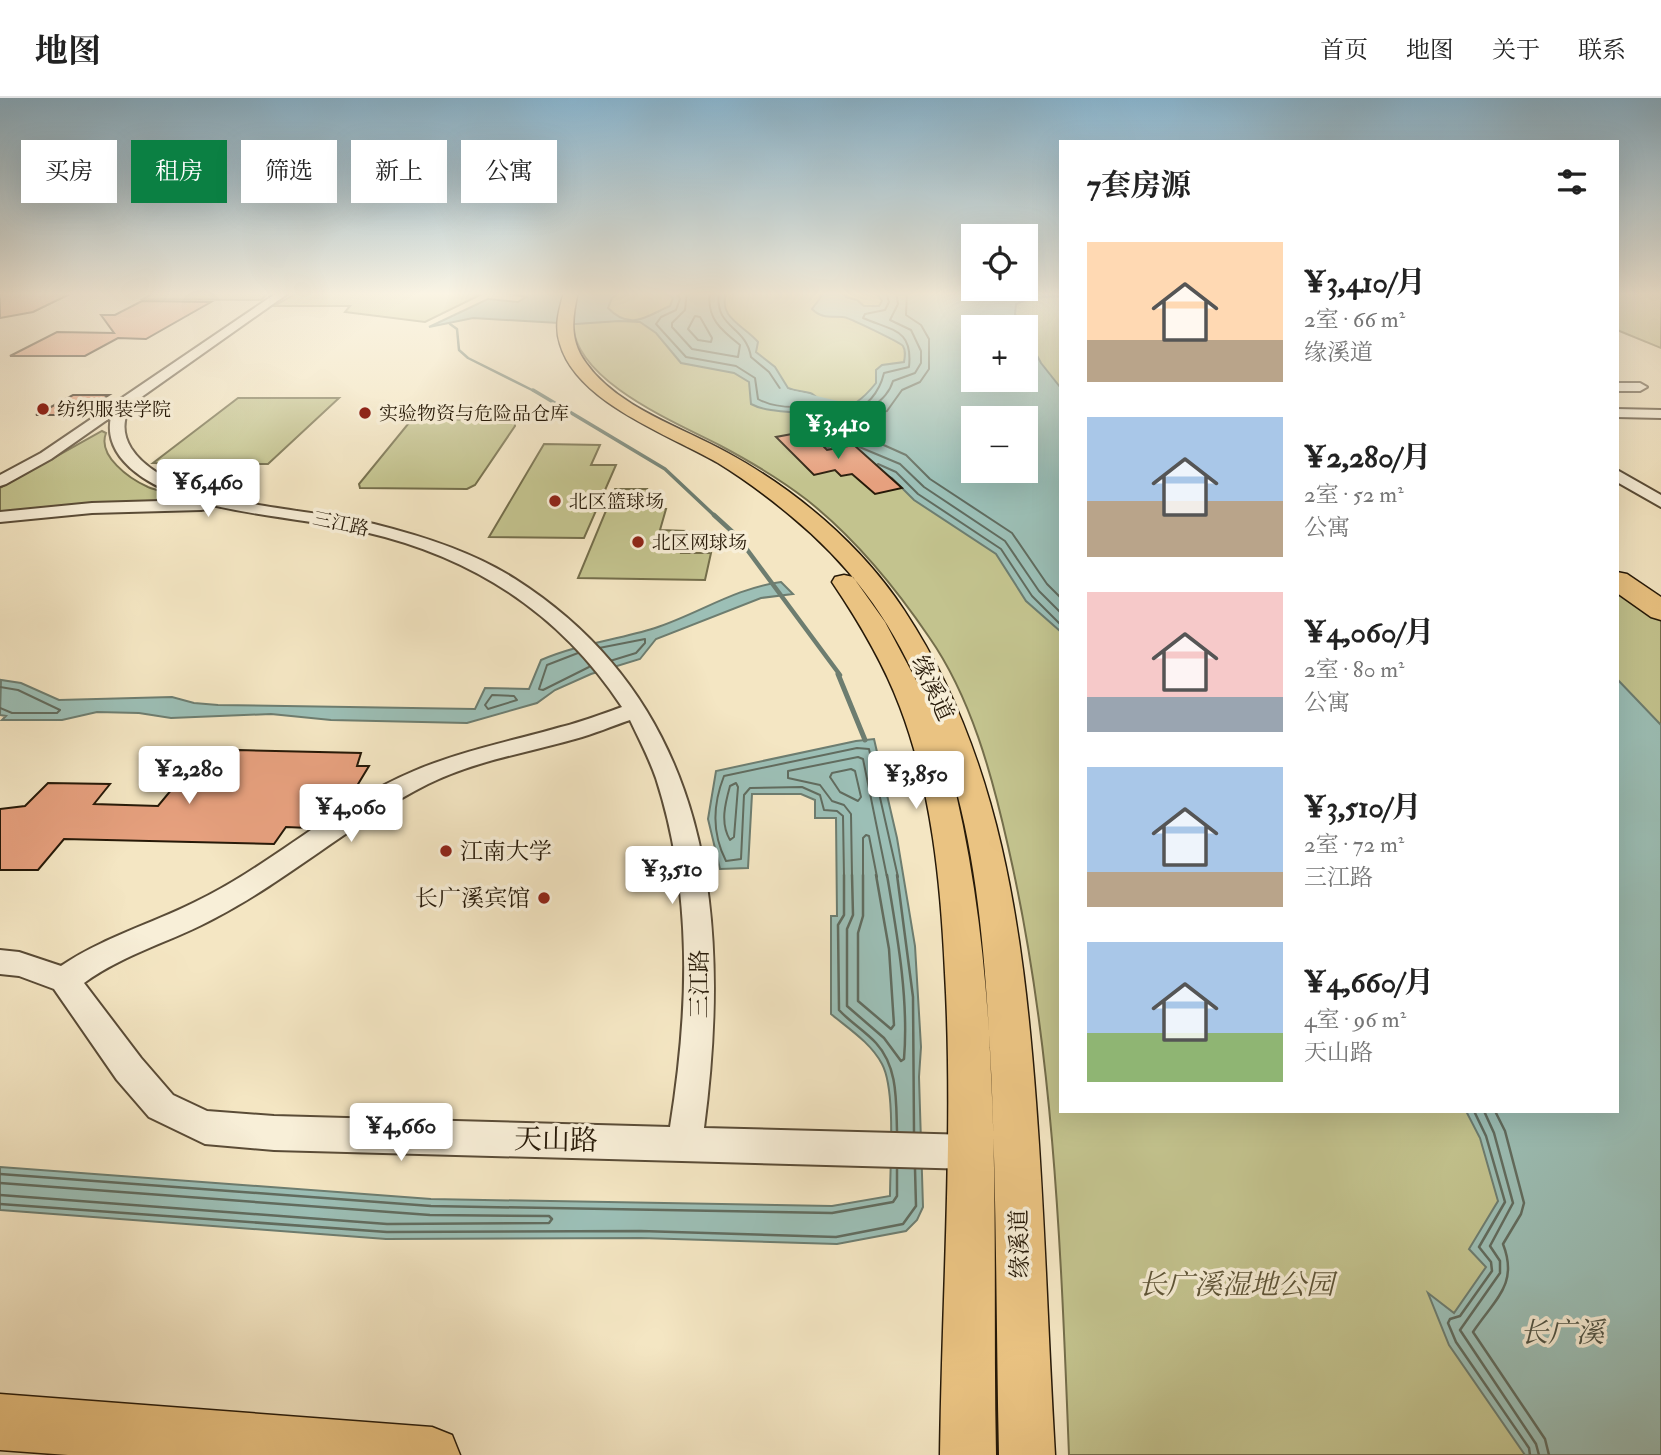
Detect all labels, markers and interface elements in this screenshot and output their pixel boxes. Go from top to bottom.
text: 地图 [35,31,101,72]
text: 首页 [1320,35,1368,66]
text: 地图 [1406,35,1454,66]
text: 关于 [1492,35,1540,66]
text: 联系 [1578,35,1626,66]
chip: 买房 [21,140,117,203]
chip: 租房 [131,140,227,203]
chip: 筛选 [241,140,337,203]
chip: 新上 [351,140,447,203]
chip: 公寓 [461,140,557,203]
icon: filters [1553,163,1591,201]
text: 7套房源 [1087,167,1191,204]
map controls [961,224,1038,483]
button: locate [961,224,1038,301]
text: ¥3,410/月 [1304,264,1426,301]
icon: home [1143,270,1227,354]
text: 2室 · 66 m² [1304,305,1405,334]
button: + [961,315,1038,392]
text: 缘溪道 [1304,338,1373,367]
place label: 纺织服装学院 [57,398,171,422]
marker: 纺织服装学院 [35,401,51,417]
place label: 实验物资与危险品仓库 [379,402,569,426]
pin: ¥3,410 [781,402,895,461]
marker: 实验物资与危险品仓库 [357,405,373,421]
button: − [961,406,1038,483]
text: ¥3,410 [806,409,870,438]
text: ¥2,280/月 [1304,439,1431,476]
icon: home [1143,445,1227,529]
pin: ¥6,460 [151,460,265,519]
text: ¥6,460 [173,467,243,496]
text: 2室 · 52 m² [1304,480,1404,509]
place label: 北区篮球场 [569,490,664,514]
marker: 北区篮球场 [547,493,563,509]
street label: 三江路 [310,506,371,542]
text: 公寓 [1304,513,1350,542]
place label: 北区网球场 [652,531,747,555]
marker: 北区网球场 [630,534,646,550]
text: ¥4,060/月 [1304,614,1434,651]
icon: home [1143,620,1227,704]
street label: 缘溪道 [905,651,960,726]
text: 2室 · 80 m² [1304,655,1405,684]
text: 公寓 [1304,688,1350,717]
pin: ¥2,280 [132,746,246,806]
pin: ¥3,850 [859,752,973,811]
text: ¥2,280 [155,754,223,783]
text: ¥3,850 [884,759,948,788]
pin: ¥4,060 [294,784,408,844]
text: ¥3,510/月 [1304,789,1422,826]
text: ¥4,060 [316,792,386,821]
icon: home [1143,795,1227,879]
text: 2室 · 72 m² [1304,830,1404,859]
place label: 江南大学 [460,837,552,866]
marker: 江南大学 [438,843,454,859]
pin: ¥3,510 [615,846,729,906]
text: ¥3,510 [641,854,703,883]
text: 三江路 [1304,863,1373,892]
place label: 长广溪宾馆 [415,884,530,913]
marker: 长广溪宾馆 [536,890,552,906]
street label: 三江路 [685,950,714,1019]
text: ¥4,660/月 [1304,964,1434,1001]
icon: home [1143,970,1227,1054]
text: 4室 · 96 m² [1304,1005,1406,1034]
text: 天山路 [1304,1038,1373,1067]
pin: ¥4,660 [344,1104,458,1163]
text: ¥4,660 [366,1111,436,1140]
street label: 天山路 [514,1122,598,1159]
street label: 缘溪道 [1004,1209,1035,1279]
park label: 长广溪湿地公园 [1138,1268,1338,1303]
water label: 长广溪 [1520,1316,1607,1351]

